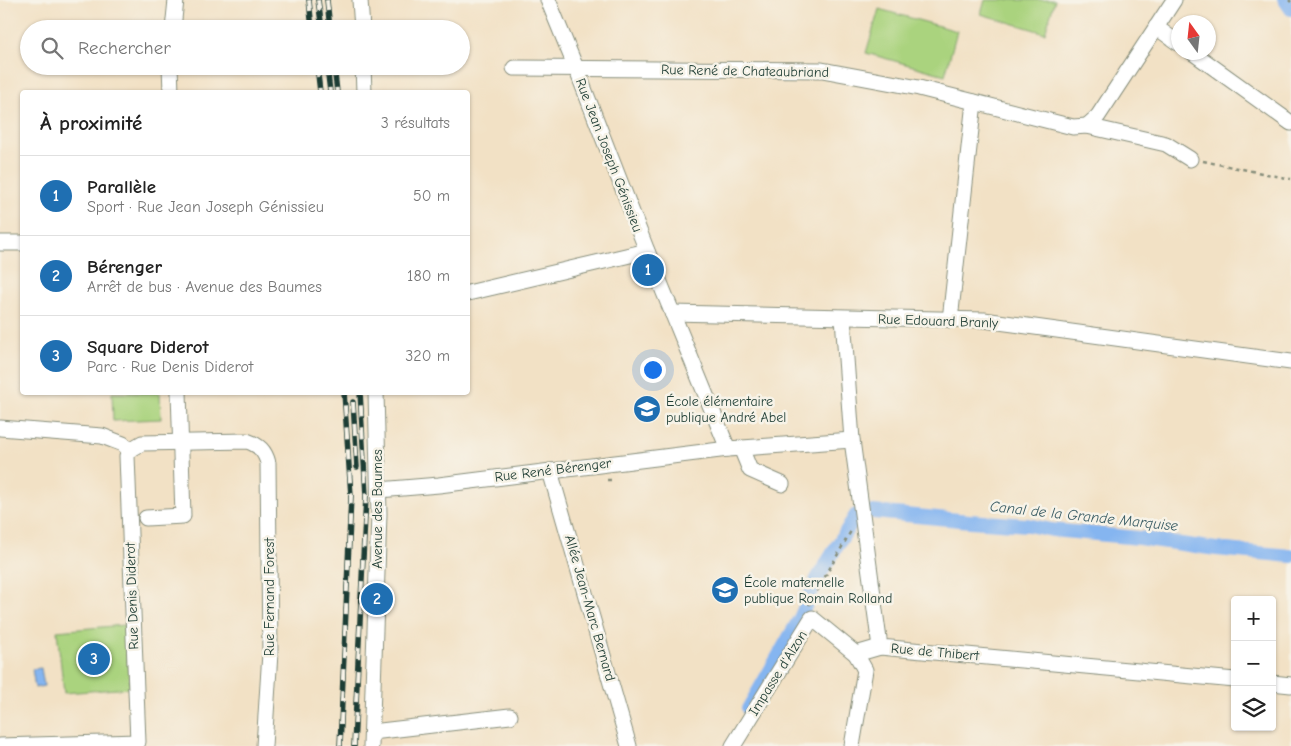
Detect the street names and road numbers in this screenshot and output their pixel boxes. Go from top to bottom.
street label: Rue René de Chateaubriand [661,61,829,81]
street label: Rue Jean Joseph Génissieu [572,76,646,234]
street label: Rue Edouard Branly [878,310,999,332]
street label: Avenue des Baumes [369,449,386,569]
street label: Rue René Bérenger [494,454,613,486]
street label: Allée Jean-Marc Bernard [561,533,619,683]
street label: Rue Fernand Forest [261,537,278,656]
street label: Rue Denis Diderot [122,541,142,650]
street label: Impasse d'Alzon [745,627,811,719]
street label: Rue de Thibert [890,640,981,664]

